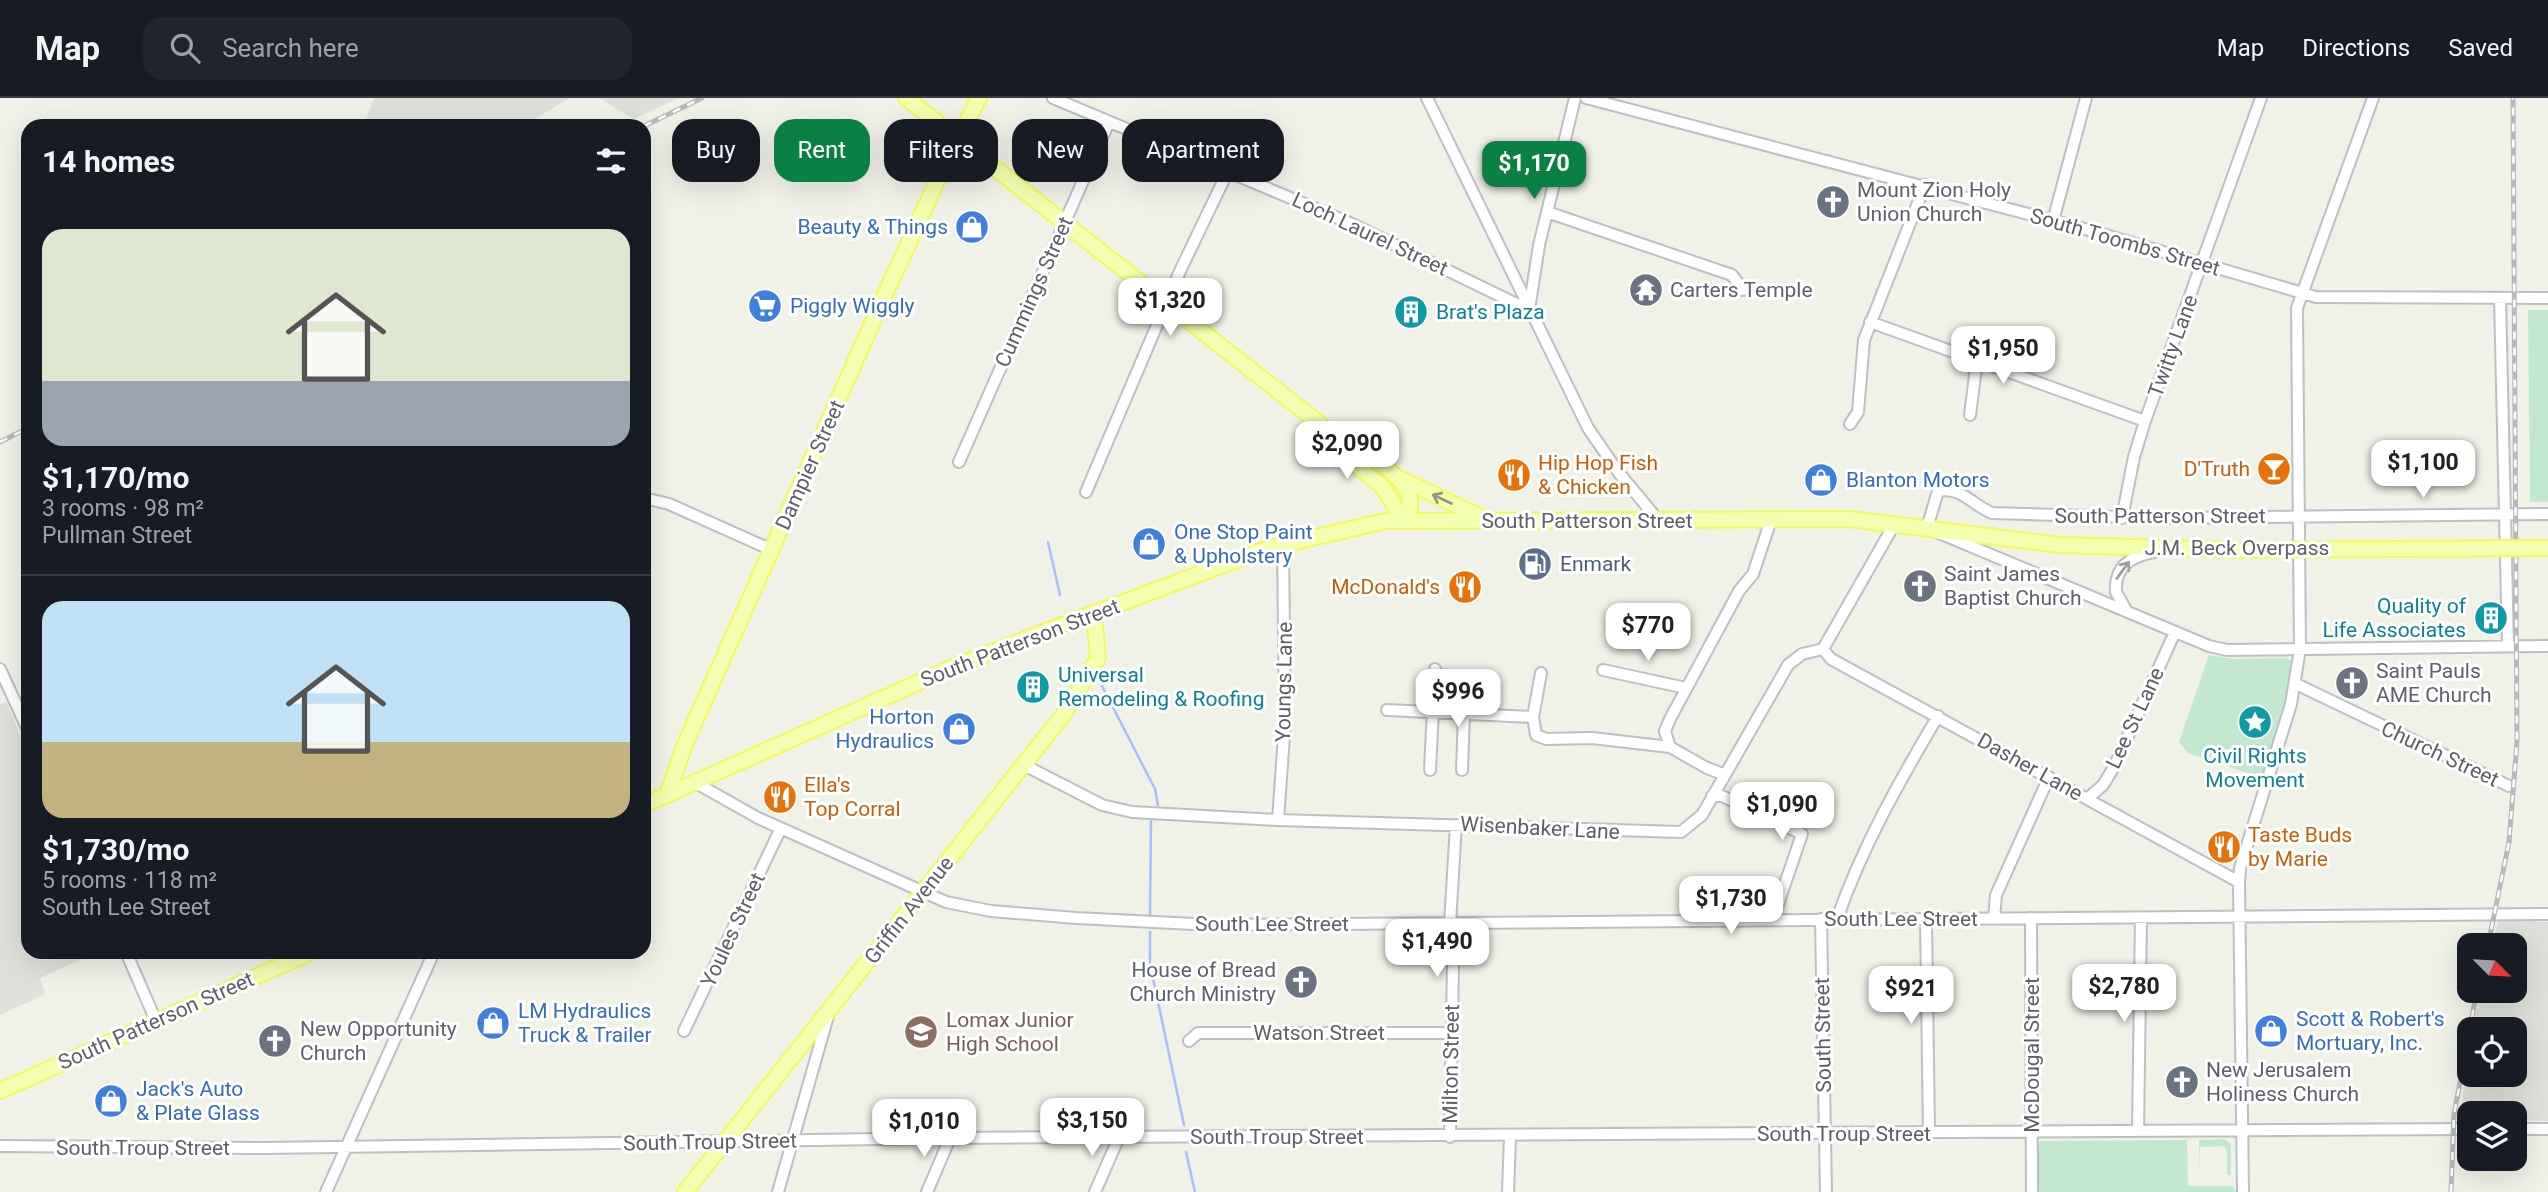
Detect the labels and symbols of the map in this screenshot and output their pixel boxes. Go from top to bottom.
pin: $1,170 [1477,141,1591,201]
place label: Mount Zion Holy Union Church [1857,178,2011,226]
church icon: Mount Zion Holy Union Church [1814,183,1852,221]
street label: Loch Laurel Street [1288,187,1452,281]
street label: South Toombs Street [2027,203,2223,281]
shop icon: Beauty & Things [953,208,991,246]
street label: Cummings Street [990,213,1078,371]
place label: Beauty & Things [797,215,948,239]
temple icon: Carters Temple [1627,271,1665,309]
pin: $1,320 [1113,278,1227,338]
place label: Carters Temple [1670,278,1813,302]
supermarket icon: Piggly Wiggly [746,287,784,325]
street label: Twitty Lane [2143,292,2203,400]
building icon: Brat's Plaza [1392,293,1430,331]
place label: Piggly Wiggly [790,294,915,318]
place label: Brat's Plaza [1436,300,1545,324]
pin: $1,950 [1946,327,2060,386]
street label: Dampier Street [771,396,849,534]
pin: $2,090 [1290,422,1404,481]
pin: $1,100 [2366,440,2480,500]
bar icon: D'Truth [2255,450,2293,488]
place label: Hip Hop Fish & Chicken [1538,451,1658,499]
restaurant icon: Hip Hop Fish & Chicken [1495,456,1533,494]
place label: D'Truth [2184,457,2250,481]
shop icon: Blanton Motors [1802,461,1840,499]
place label: Blanton Motors [1846,468,1990,492]
one-way arrow [1432,492,1453,506]
street label: South Patterson Street [2054,504,2266,528]
street label: South Patterson Street [1481,509,1693,533]
place label: One Stop Paint & Upholstery [1174,520,1313,568]
shop icon: One Stop Paint & Upholstery [1130,525,1168,563]
street label: J.M. Beck Overpass [2145,536,2329,560]
fuel station icon: Enmark [1516,545,1554,583]
place label: Enmark [1560,552,1631,576]
one-way arrow [2115,560,2130,579]
place label: Saint James Baptist Church [1944,562,2081,610]
church icon: Saint James Baptist Church [1901,567,1939,605]
restaurant icon: McDonald's [1446,568,1484,606]
place label: McDonald's [1331,575,1440,599]
street label: South Patterson Street [917,594,1123,692]
place label: Quality of Life Associates [2322,594,2467,642]
building icon: Quality of Life Associates [2472,599,2510,637]
pin: $770 [1607,603,1689,663]
street label: Youngs Lane [1271,622,1297,742]
place label: Saint Pauls AME Church [2376,659,2491,707]
place label: Universal Remodeling & Roofing [1058,663,1264,711]
street label: Lee St Lane [2101,664,2169,772]
church icon: Saint Pauls AME Church [2333,664,2371,702]
building icon: Universal Remodeling & Roofing [1014,668,1052,706]
pin: $996 [1417,670,1499,729]
place icon: Civil Rights Movement [2236,703,2274,741]
place label: Horton Hydraulics [836,705,934,753]
shop icon: Horton Hydraulics [940,710,978,748]
street label: Church Street [2377,716,2503,792]
street label: Dasher Lane [1973,728,2087,806]
place label: Civil Rights Movement [2203,744,2307,792]
place label: Ella's Top Corral [804,773,901,821]
restaurant icon: Ella's Top Corral [761,778,799,816]
pin: $1,090 [1725,782,1839,842]
street label: Wisenbaker Lane [1460,812,1620,844]
place label: Taste Buds by Marie [2248,823,2352,871]
restaurant icon: Taste Buds by Marie [2205,828,2243,866]
street label: Griffin Avenue [860,851,958,969]
street label: Youles Street [696,869,770,991]
pin: $1,730 [1674,876,1788,936]
street label: South Lee Street [1824,907,1978,931]
street label: South Lee Street [1195,912,1349,936]
pin: $1,490 [1380,920,1494,979]
north arrow [2457,933,2527,1003]
place label: House of Bread Church Ministry [1129,958,1276,1006]
church icon: House of Bread Church Ministry [1282,963,1320,1001]
pin: $2,780 [2067,964,2181,1024]
street label: South Patterson Street [55,967,257,1075]
pin: $921 [1870,967,1952,1026]
street label: South Street [1810,977,1836,1093]
street label: McDougal Street [2020,977,2044,1133]
place label: LM Hydraulics Truck & Trailer [518,999,652,1047]
shop icon: LM Hydraulics Truck & Trailer [474,1004,512,1042]
street label: Milton Street [1438,1004,1464,1124]
place label: Scott & Robert's Mortuary, Inc. [2296,1007,2445,1055]
place label: Lomax Junior High School [946,1008,1074,1056]
shop icon: Scott & Robert's Mortuary, Inc. [2252,1012,2290,1050]
school or university icon: Lomax Junior High School [902,1013,940,1051]
place label: New Opportunity Church [300,1017,457,1065]
street label: Watson Street [1253,1021,1385,1045]
church icon: New Opportunity Church [256,1022,294,1060]
place label: New Jerusalem Holiness Church [2206,1058,2359,1106]
church icon: New Jerusalem Holiness Church [2163,1063,2201,1101]
place label: Jack's Auto & Plate Glass [136,1077,260,1125]
shop icon: Jack's Auto & Plate Glass [92,1082,130,1120]
pin: $3,150 [1035,1098,1149,1158]
pin: $1,010 [867,1100,981,1159]
street label: South Troup Street [1757,1122,1931,1146]
street label: South Troup Street [1190,1125,1364,1149]
street label: South Troup Street [623,1128,797,1156]
street label: South Troup Street [56,1136,230,1160]

